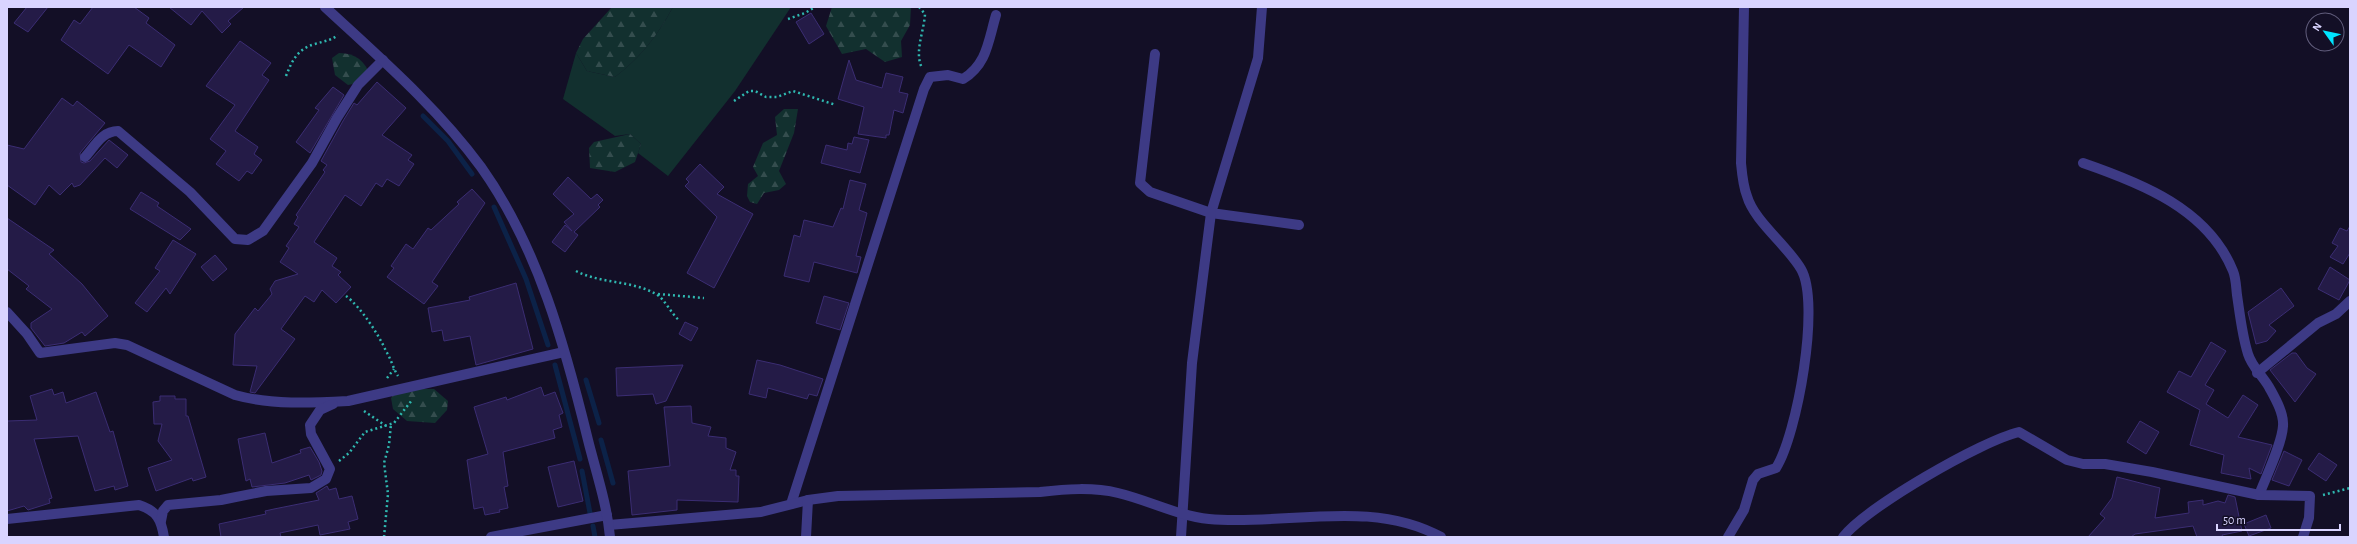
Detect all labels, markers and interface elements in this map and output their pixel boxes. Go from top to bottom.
north arrow [2305,12,2345,52]
text: N [2310,21,2324,33]
scale bar [2217,506,2340,532]
text: 50 m [2223,514,2246,526]

